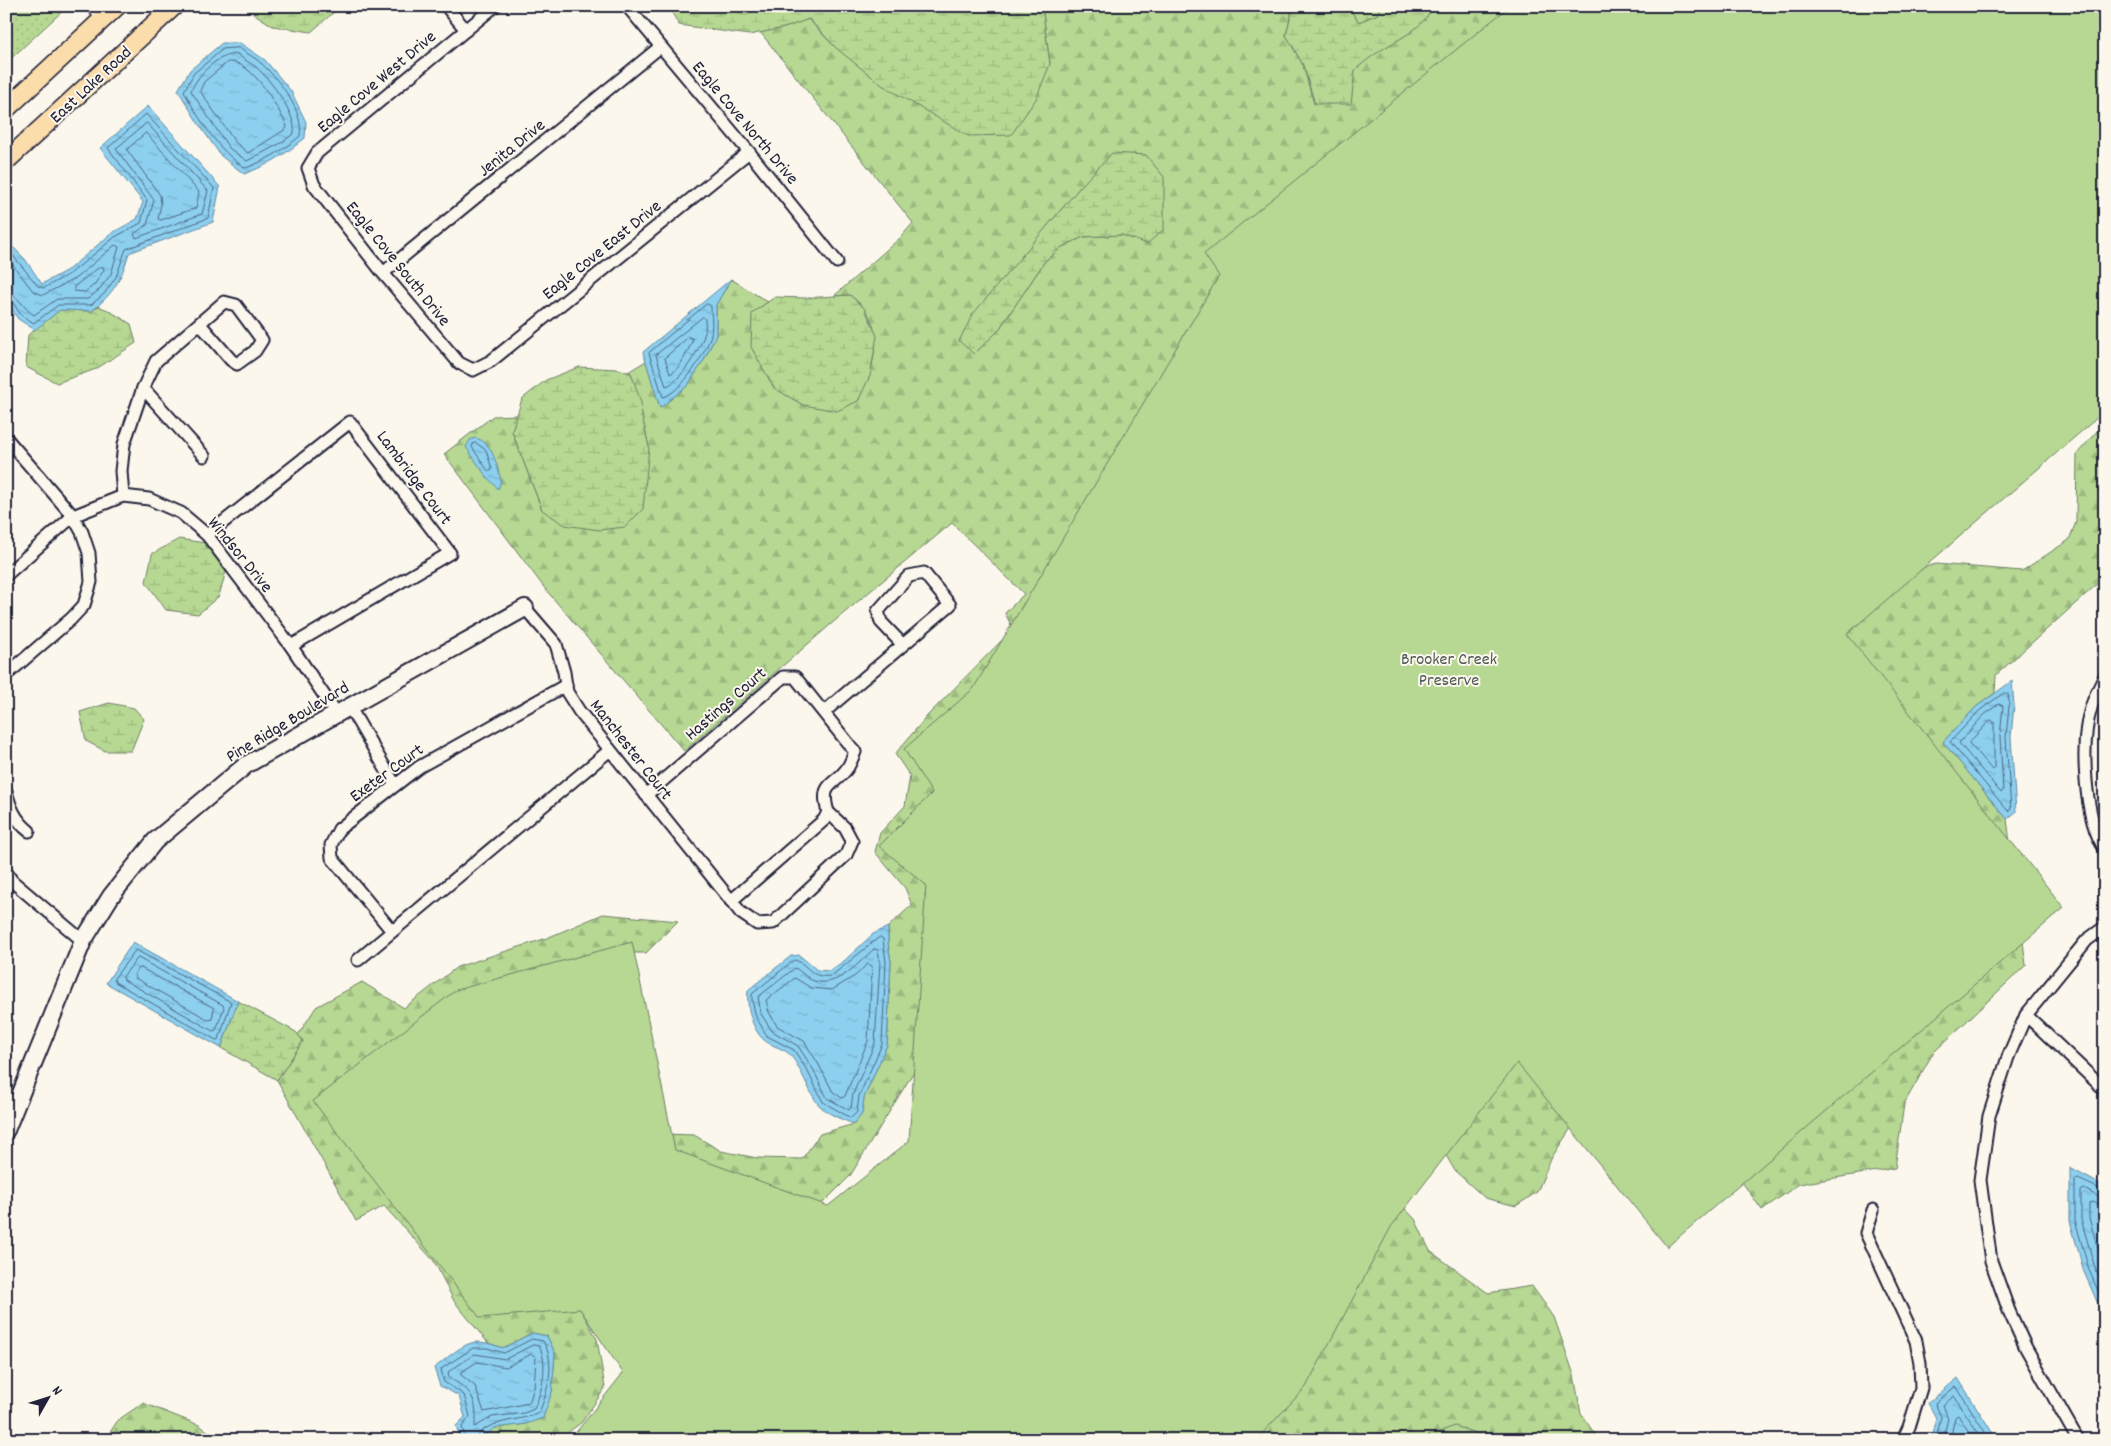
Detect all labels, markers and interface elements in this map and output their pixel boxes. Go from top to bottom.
street label: Eagle Cove West Drive [313,26,443,140]
street label: East Lake Road [45,41,138,130]
street label: Eagle Cove North Drive [685,56,803,191]
street label: Jenita Drive [474,114,552,184]
street label: Eagle Cove East Drive [538,195,668,307]
street label: Eagle Cove South Drive [339,197,455,333]
street label: Lambridge Court [369,426,457,531]
street label: Windsor Drive [201,512,278,599]
park label: Brooker Creek Preserve [1401,648,1497,694]
street label: Hastings Court [680,662,773,747]
street label: Pine Ridge Boulevard [222,676,355,770]
street label: Manchester Court [583,695,678,806]
street label: Exeter Court [345,738,430,809]
north arrow [22,1374,72,1424]
text: N [47,1382,67,1400]

